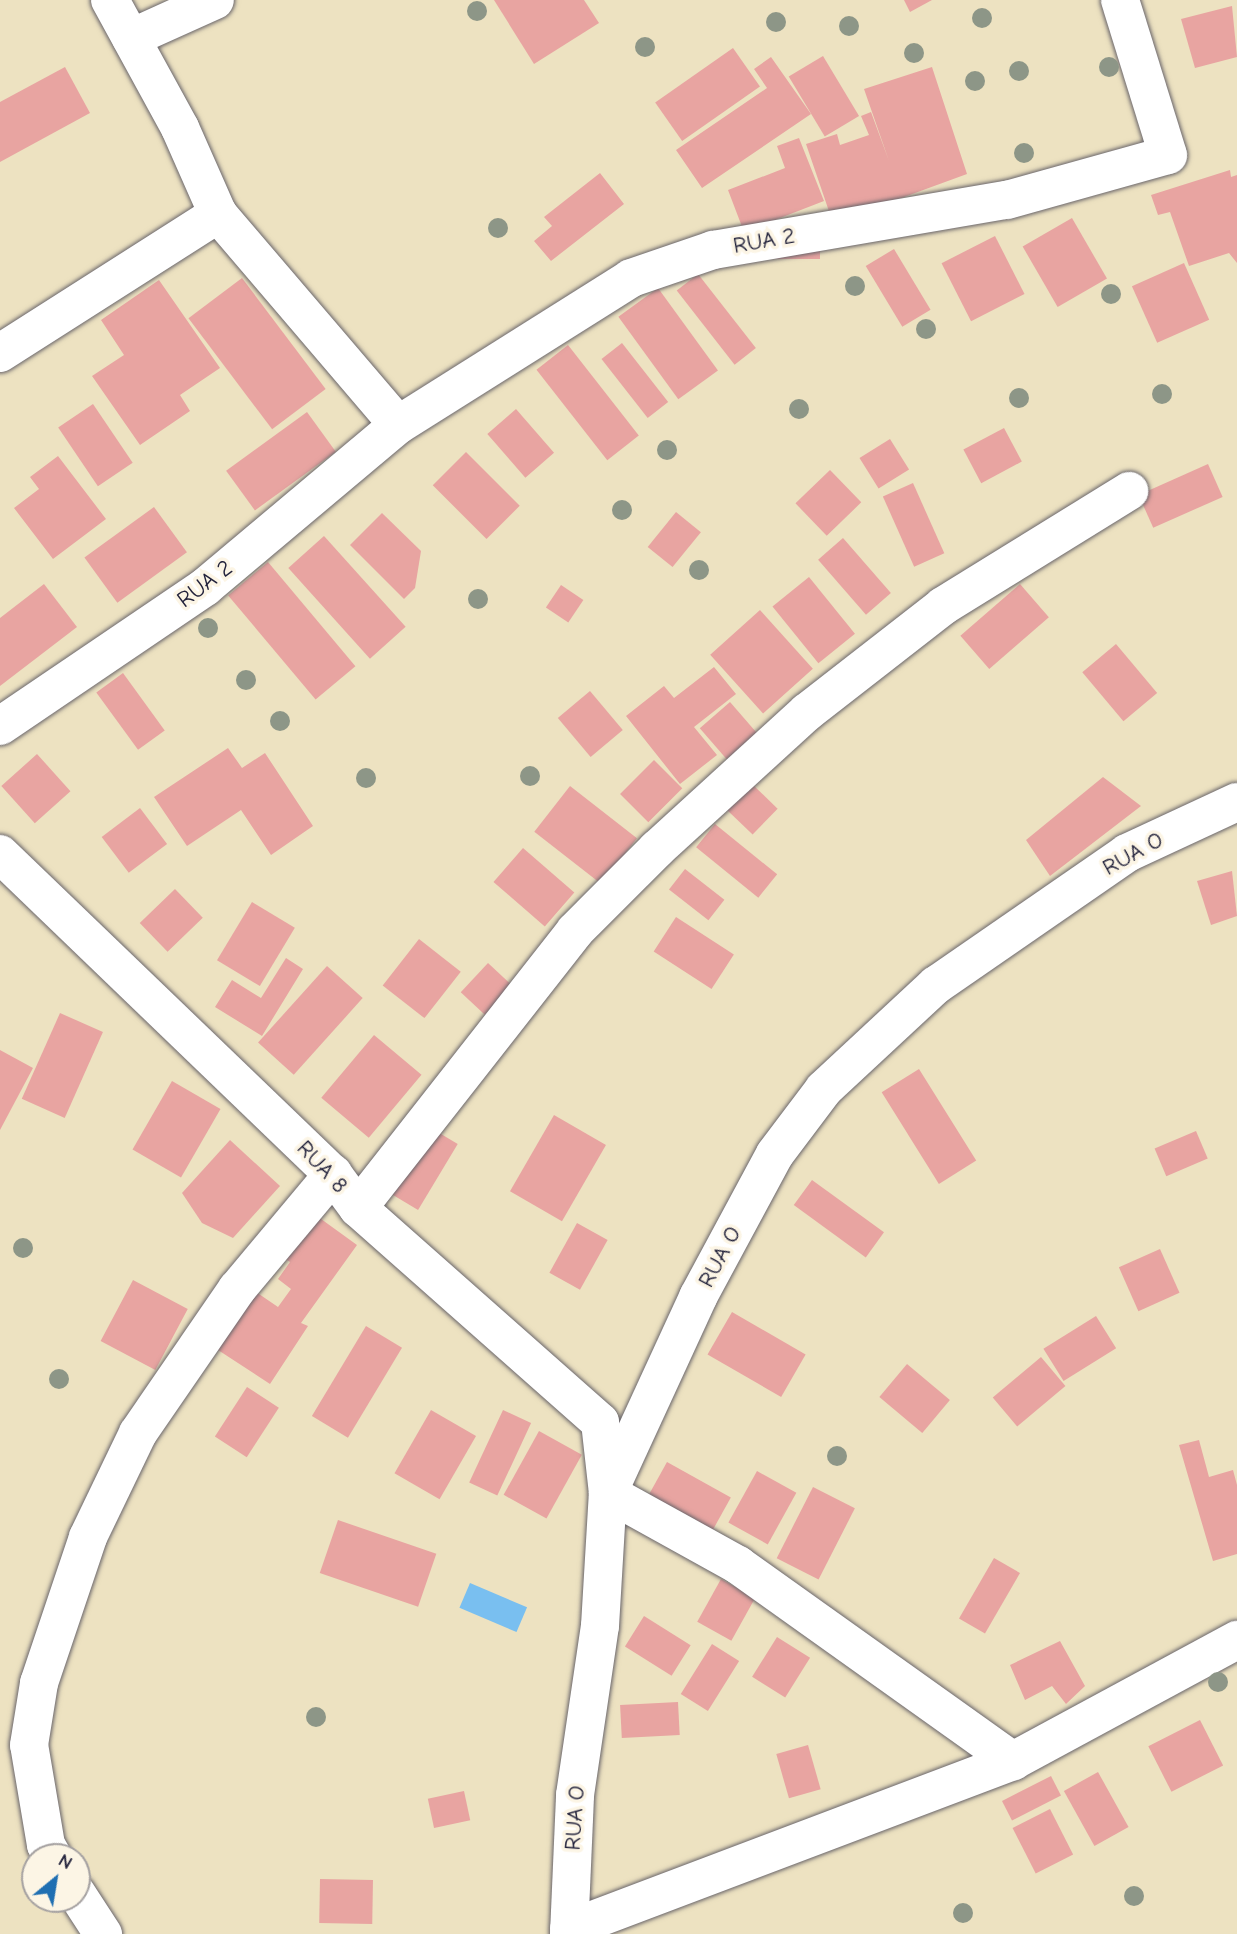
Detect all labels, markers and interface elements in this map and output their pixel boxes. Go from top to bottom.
street label: RUA 2 [731,222,797,260]
street label: RUA 2 [172,554,238,614]
street label: RUA O [1098,826,1168,882]
street label: RUA 8 [291,1135,353,1199]
street label: RUA O [693,1222,747,1292]
street label: RUA O [559,1785,591,1851]
north arrow [21,1843,91,1913]
text: N [55,1849,76,1874]

